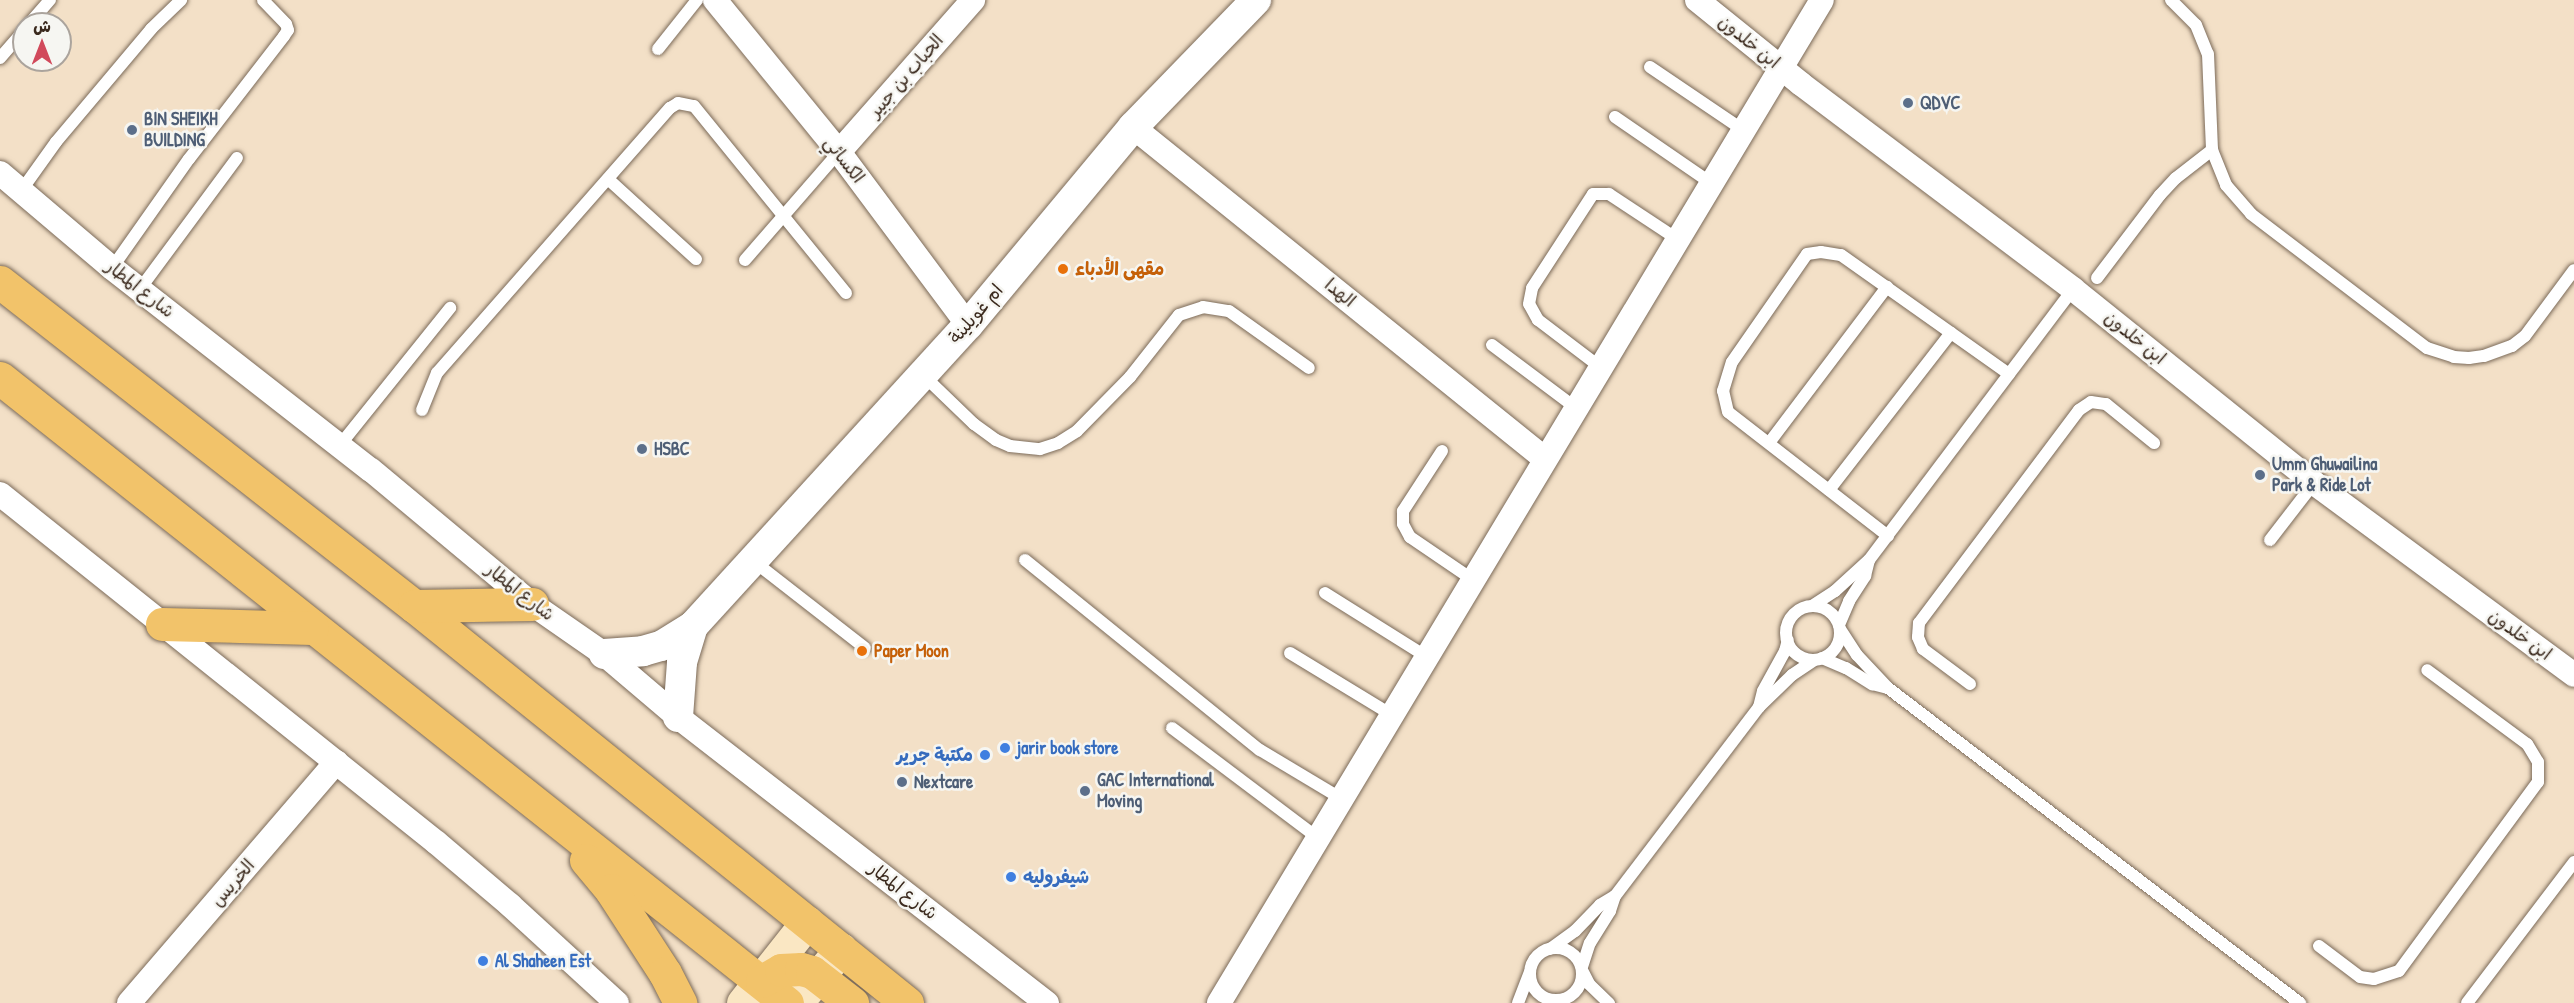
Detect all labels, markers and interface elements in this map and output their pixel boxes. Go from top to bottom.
street label: ابن خلدون [1714,11,1784,73]
north arrow [12,12,72,72]
text: ش [33,15,51,37]
street label: الحباب بن جبير [864,30,948,122]
place label: QDVC [1920,92,1960,114]
marker: QDVC [1901,96,1915,110]
place label: BIN SHEIKH BUILDING [144,109,218,152]
marker: BIN SHEIKH BUILDING [125,123,139,137]
street label: الكسائي [819,132,869,188]
street label: شارع المطار [102,256,178,322]
place label: مقهى الأدباء [1075,258,1164,280]
marker: مقهى الأدباء [1056,262,1070,276]
street label: الهدا [1320,274,1360,312]
street label: ام غويلينة [944,280,1008,348]
street label: ابن خلدون [2100,307,2170,369]
place label: HSBC [654,438,690,460]
marker: HSBC [635,442,649,456]
place label: Umm Ghuwailina Park & Ride Lot [2272,454,2377,496]
marker: Umm Ghuwailina Park & Ride Lot [2253,468,2267,482]
street label: شارع المطار [482,559,558,625]
street label: ابن خلدون [2484,605,2556,665]
place label: Paper Moon [874,640,949,662]
marker: Paper Moon [855,644,869,658]
place label: jarir book store [1017,737,1118,759]
marker: jarir book store [998,741,1012,755]
place label: مكتبة جرير [897,744,973,766]
marker: مكتبة جرير [978,748,992,762]
place label: GAC International Moving [1097,770,1214,812]
place label: Nextcare [914,771,973,793]
marker: Nextcare [895,775,909,789]
marker: GAC International Moving [1078,784,1092,798]
street label: الخريس [207,855,259,911]
street label: شارع المطار [865,858,941,924]
place label: شيفروليه [1023,866,1089,888]
marker: شيفروليه [1004,870,1018,884]
place label: Al Shaheen Est [495,950,591,972]
marker: Al Shaheen Est [476,954,490,968]

